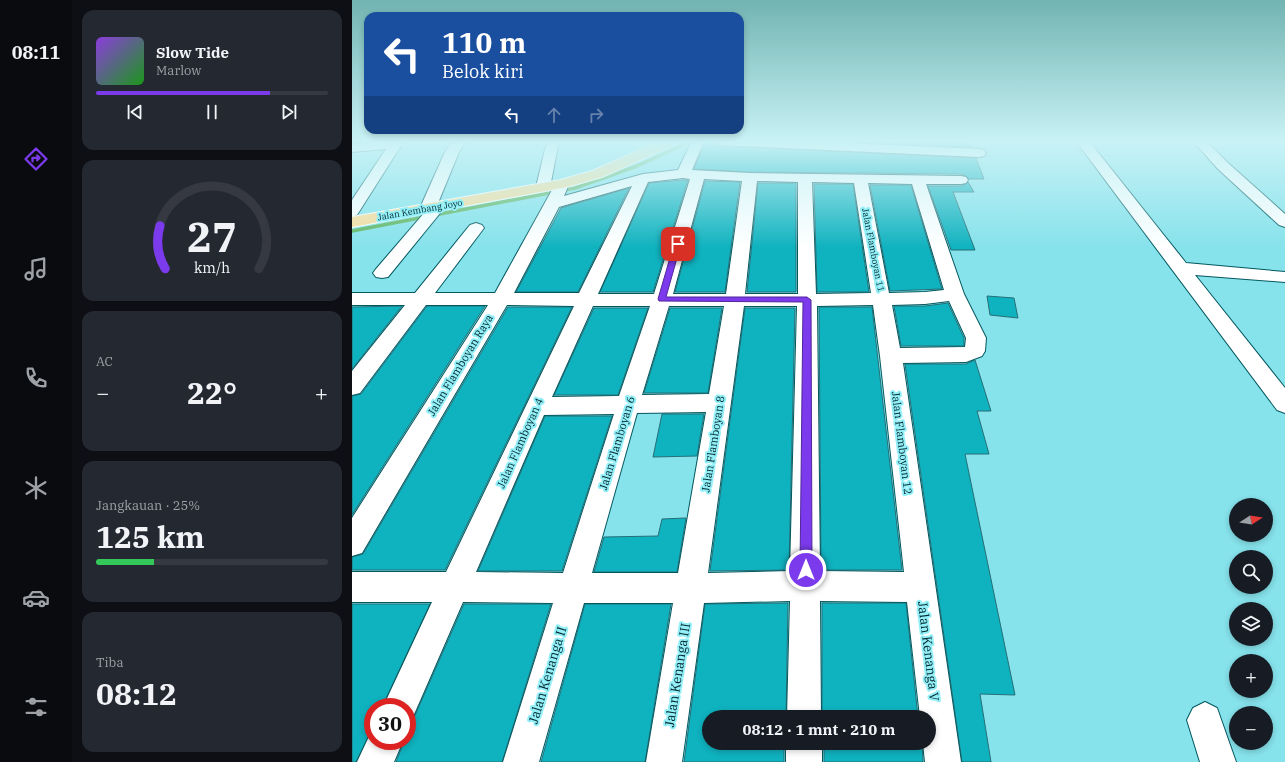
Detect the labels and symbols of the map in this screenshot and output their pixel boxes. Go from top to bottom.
street label: Jalan Kembang Joyo [377,197,463,222]
street label: Jalan Flamboyan 11 [860,207,887,293]
pin [661,227,695,261]
street label: Jalan Flamboyan Raya [424,312,496,418]
street label: Jalan Flamboyan 12 [889,391,915,495]
street label: Jalan Flamboyan 6 [596,394,638,492]
street label: Jalan Flamboyan 4 [494,395,546,490]
street label: Jalan Flamboyan 8 [698,395,728,493]
north arrow [1229,498,1273,542]
position arrow [785,549,827,591]
street label: Jalan Kenanga V [914,600,943,702]
street label: Jalan Kenanga III [661,622,694,729]
street label: Jalan Kenanga II [525,624,570,726]
speed limit sign: 30 [364,698,416,750]

